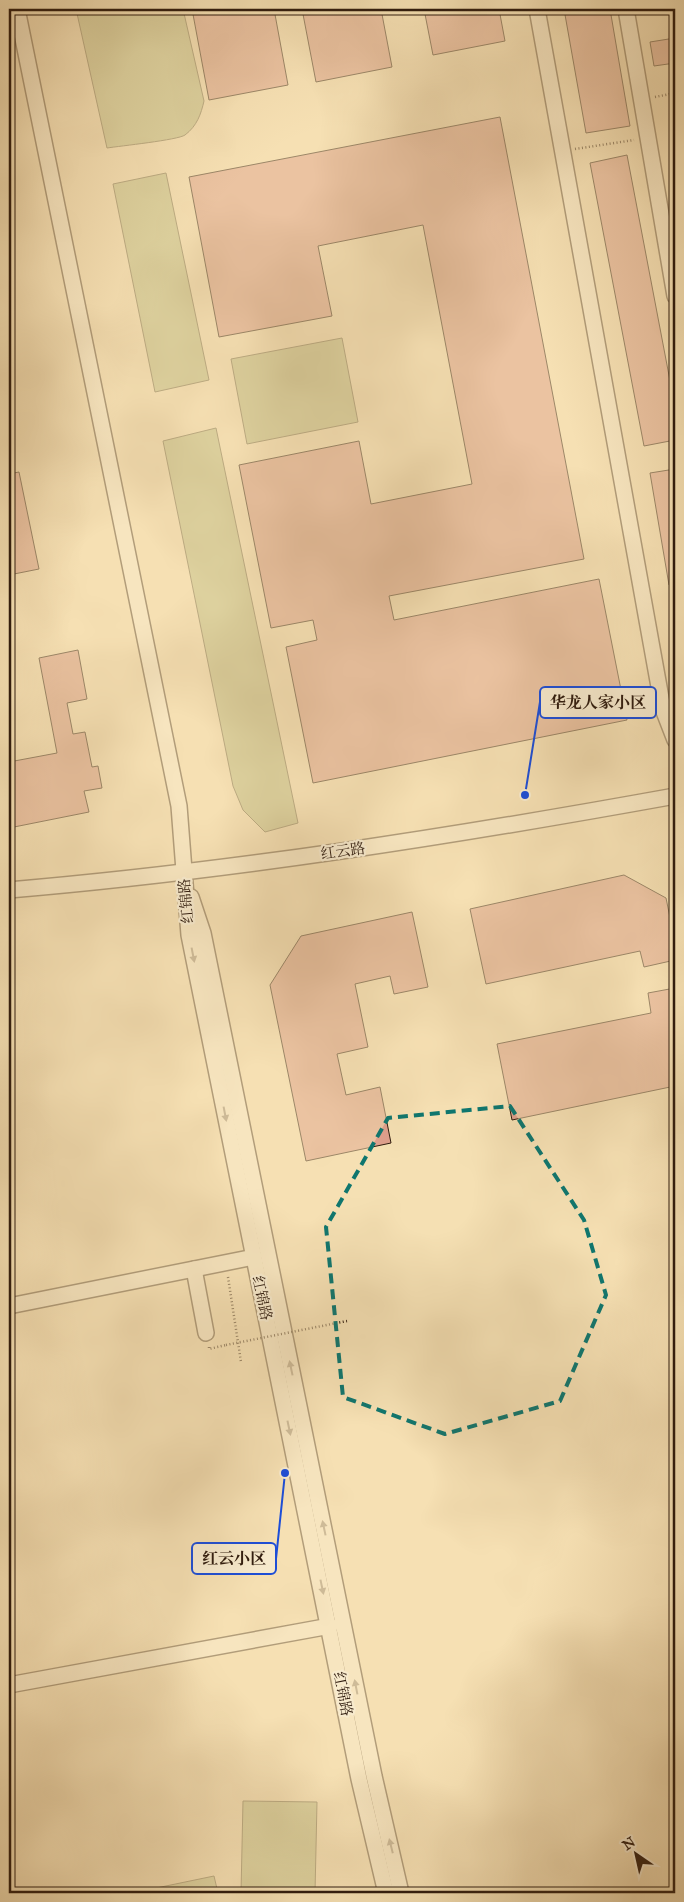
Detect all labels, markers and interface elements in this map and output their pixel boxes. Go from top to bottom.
callout: 华龙人家小区 [540,687,656,718]
text: 华龙人家小区 [550,693,646,712]
street label: 红云路 [319,839,367,863]
street label: 红锦路 [175,878,197,924]
one-way arrow [189,947,197,962]
one-way arrow [221,1106,229,1122]
street label: 红锦路 [249,1274,275,1322]
one-way arrow [287,1360,295,1376]
one-way arrow [285,1420,293,1435]
one-way arrow [320,1520,328,1535]
callout: 红云小区 [192,1543,276,1574]
text: 红云小区 [202,1549,266,1568]
one-way arrow [318,1579,326,1594]
street label: 红锦路 [330,1670,356,1718]
one-way arrow [352,1678,360,1694]
north arrow [612,1830,662,1880]
text: N [619,1833,639,1854]
one-way arrow [387,1838,395,1853]

